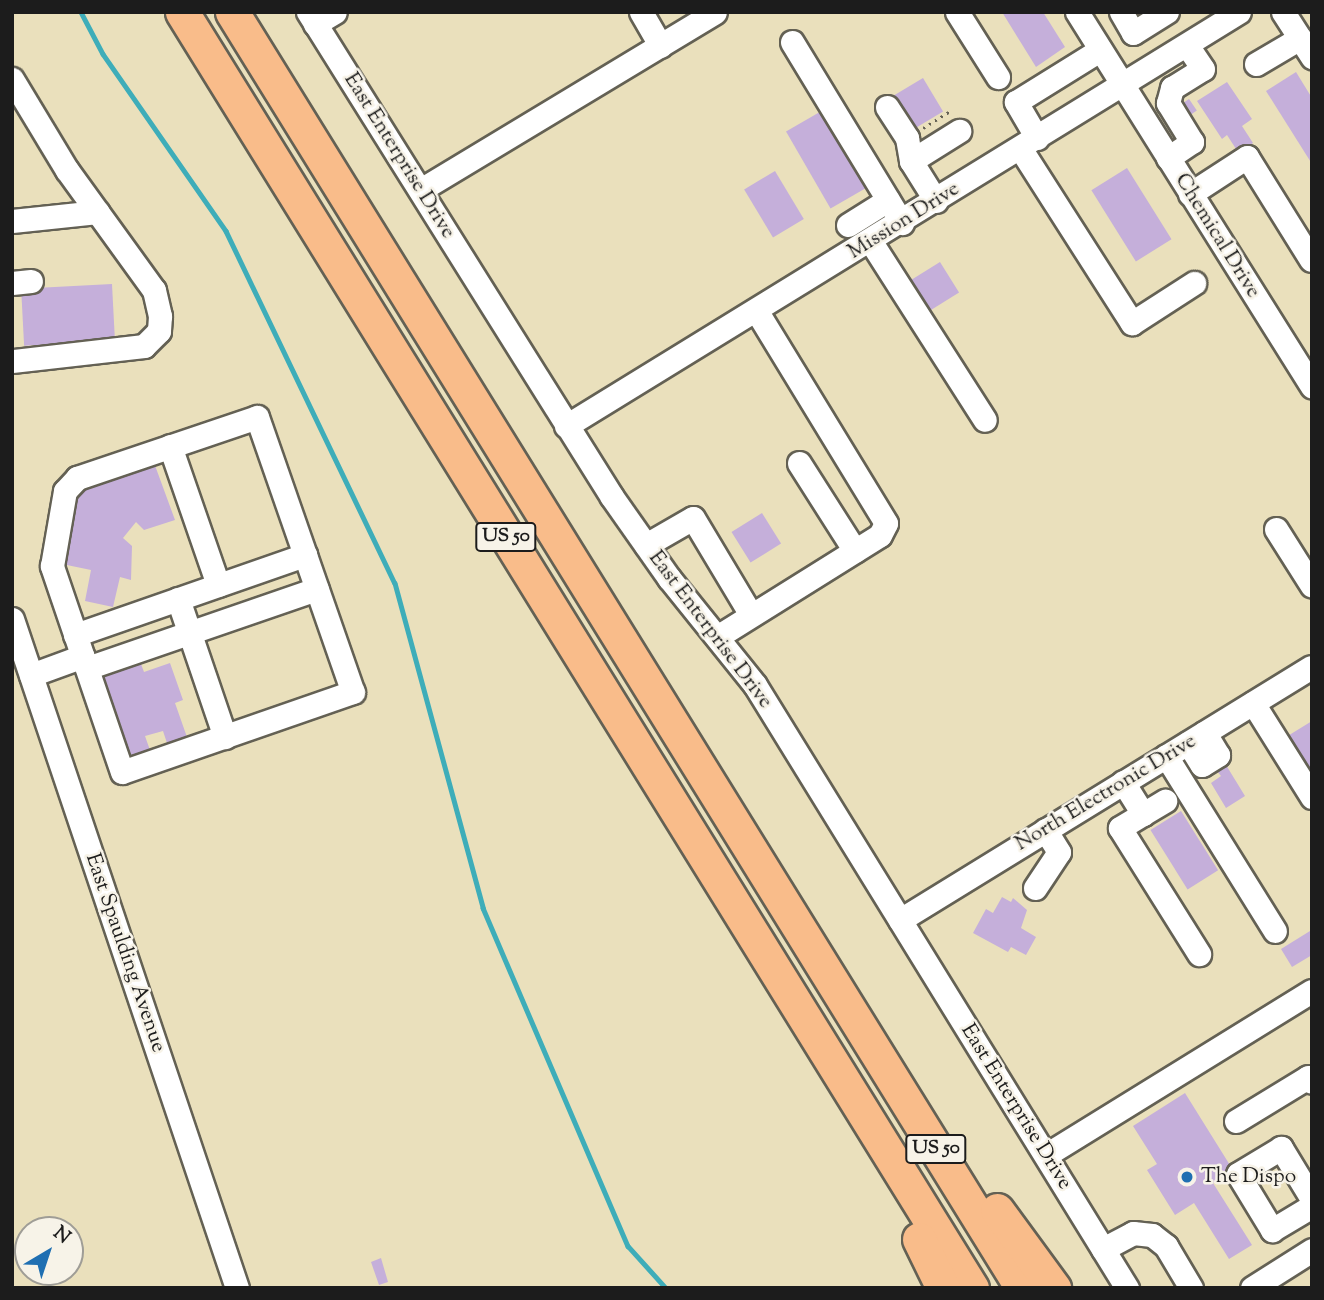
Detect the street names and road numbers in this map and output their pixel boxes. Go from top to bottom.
street label: East Enterprise Drive [338,69,460,243]
street label: Chemical Drive [1169,169,1265,303]
street label: Mission Drive [844,177,964,265]
road number: US 50 [475,522,538,552]
street label: East Enterprise Drive [643,546,777,714]
street label: North Electronic Drive [1011,729,1201,857]
street label: East Spaulding Avenue [79,850,171,1056]
street label: East Enterprise Drive [955,1020,1077,1194]
road number: US 50 [904,1134,968,1164]

